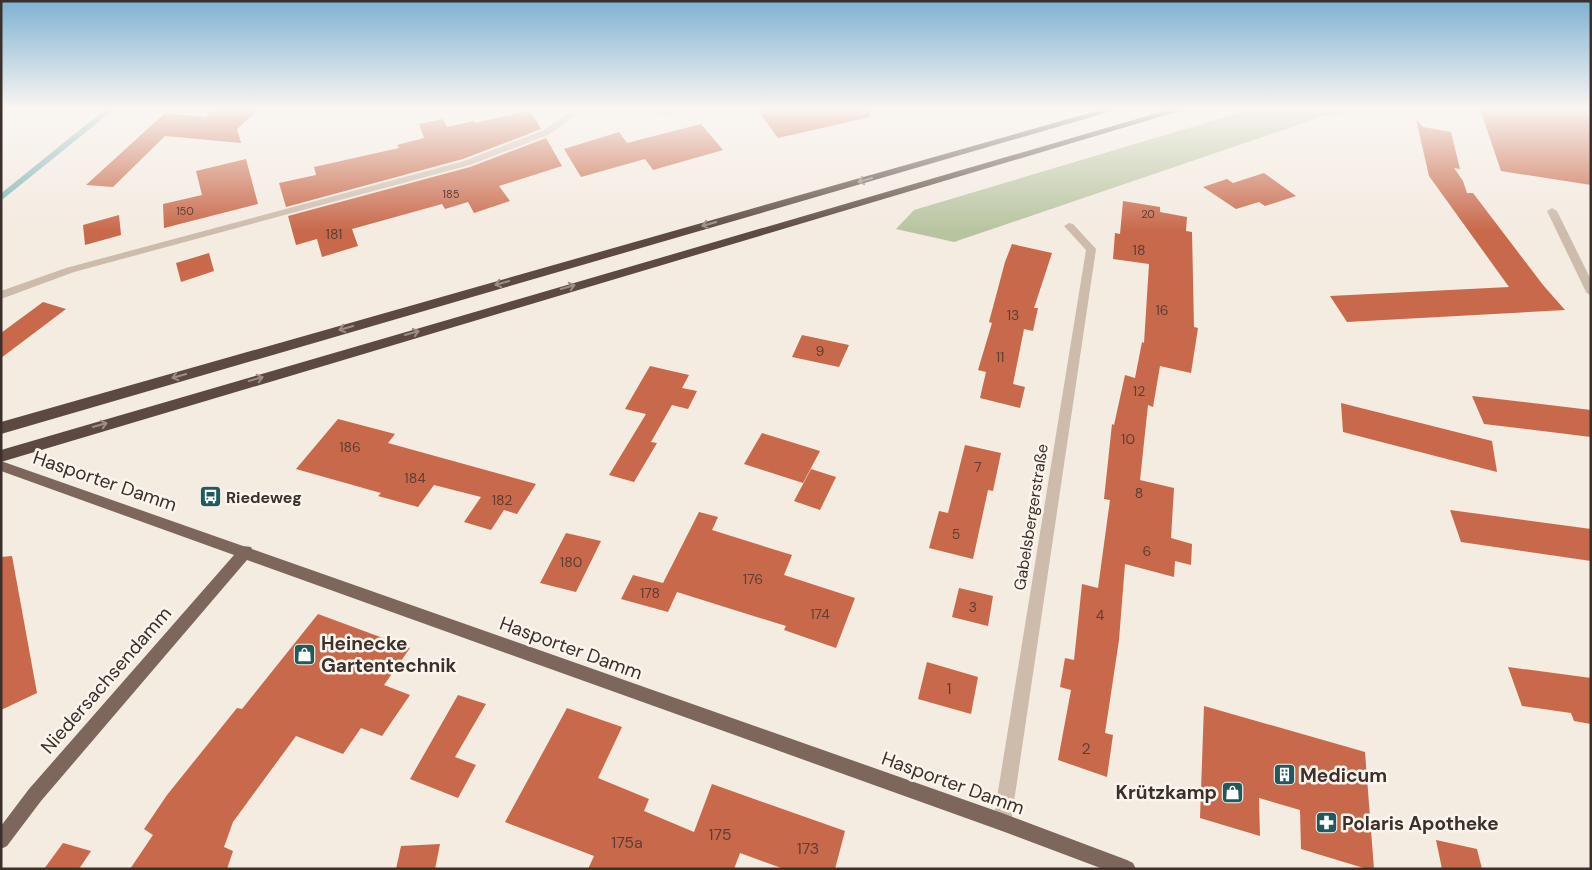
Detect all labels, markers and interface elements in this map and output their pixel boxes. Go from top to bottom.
one-way arrow [858,175,874,185]
house number: 185 [443,187,460,201]
house number: 150 [176,204,194,218]
house number: 20 [1141,207,1155,221]
one-way arrow [702,220,718,230]
house number: 181 [326,225,342,243]
house number: 18 [1133,241,1145,259]
one-way arrow [495,279,511,288]
one-way arrow [560,282,576,292]
house number: 16 [1155,301,1169,319]
house number: 13 [1007,306,1019,324]
one-way arrow [339,324,355,333]
one-way arrow [404,328,420,338]
house number: 9 [816,342,825,360]
house number: 11 [996,348,1004,366]
one-way arrow [172,372,188,382]
one-way arrow [248,374,264,384]
house number: 12 [1133,382,1145,400]
one-way arrow [92,420,108,430]
house number: 10 [1121,430,1135,448]
house number: 186 [339,438,361,456]
street label: Gabelsbergerstraße [1009,442,1053,592]
street label: Hasporter Damm [30,445,180,517]
house number: 7 [974,458,982,476]
house number: 184 [404,469,426,487]
house number: 8 [1135,484,1143,502]
bus stop icon: Riedeweg [198,485,222,509]
place label: Riedeweg [226,487,302,508]
house number: 182 [492,491,512,509]
house number: 5 [952,525,960,543]
house number: 6 [1143,542,1151,560]
house number: 180 [560,553,582,571]
house number: 176 [743,570,763,588]
house number: 178 [640,584,660,602]
house number: 3 [969,598,977,616]
street label: Niedersachsendamm [35,601,177,759]
house number: 174 [810,605,830,623]
house number: 4 [1096,606,1105,624]
street label: Hasporter Damm [496,611,646,685]
place label: Heinecke Gartentechnik [321,631,456,678]
shop icon: Heinecke Gartentechnik [293,642,317,666]
house number: 1 [947,678,952,699]
house number: 2 [1081,738,1091,759]
street label: Hasporter Damm [878,746,1028,820]
building icon: Medicum [1272,763,1296,787]
place label: Medicum [1300,763,1387,788]
place label: Krützkamp [1116,780,1217,805]
shop icon: Krützkamp [1221,780,1245,804]
pharmacy icon: Polaris Apotheke [1314,811,1338,835]
place label: Polaris Apotheke [1342,811,1499,836]
house number: 175 [709,824,731,845]
house number: 175a [611,832,643,853]
house number: 173 [797,838,819,859]

